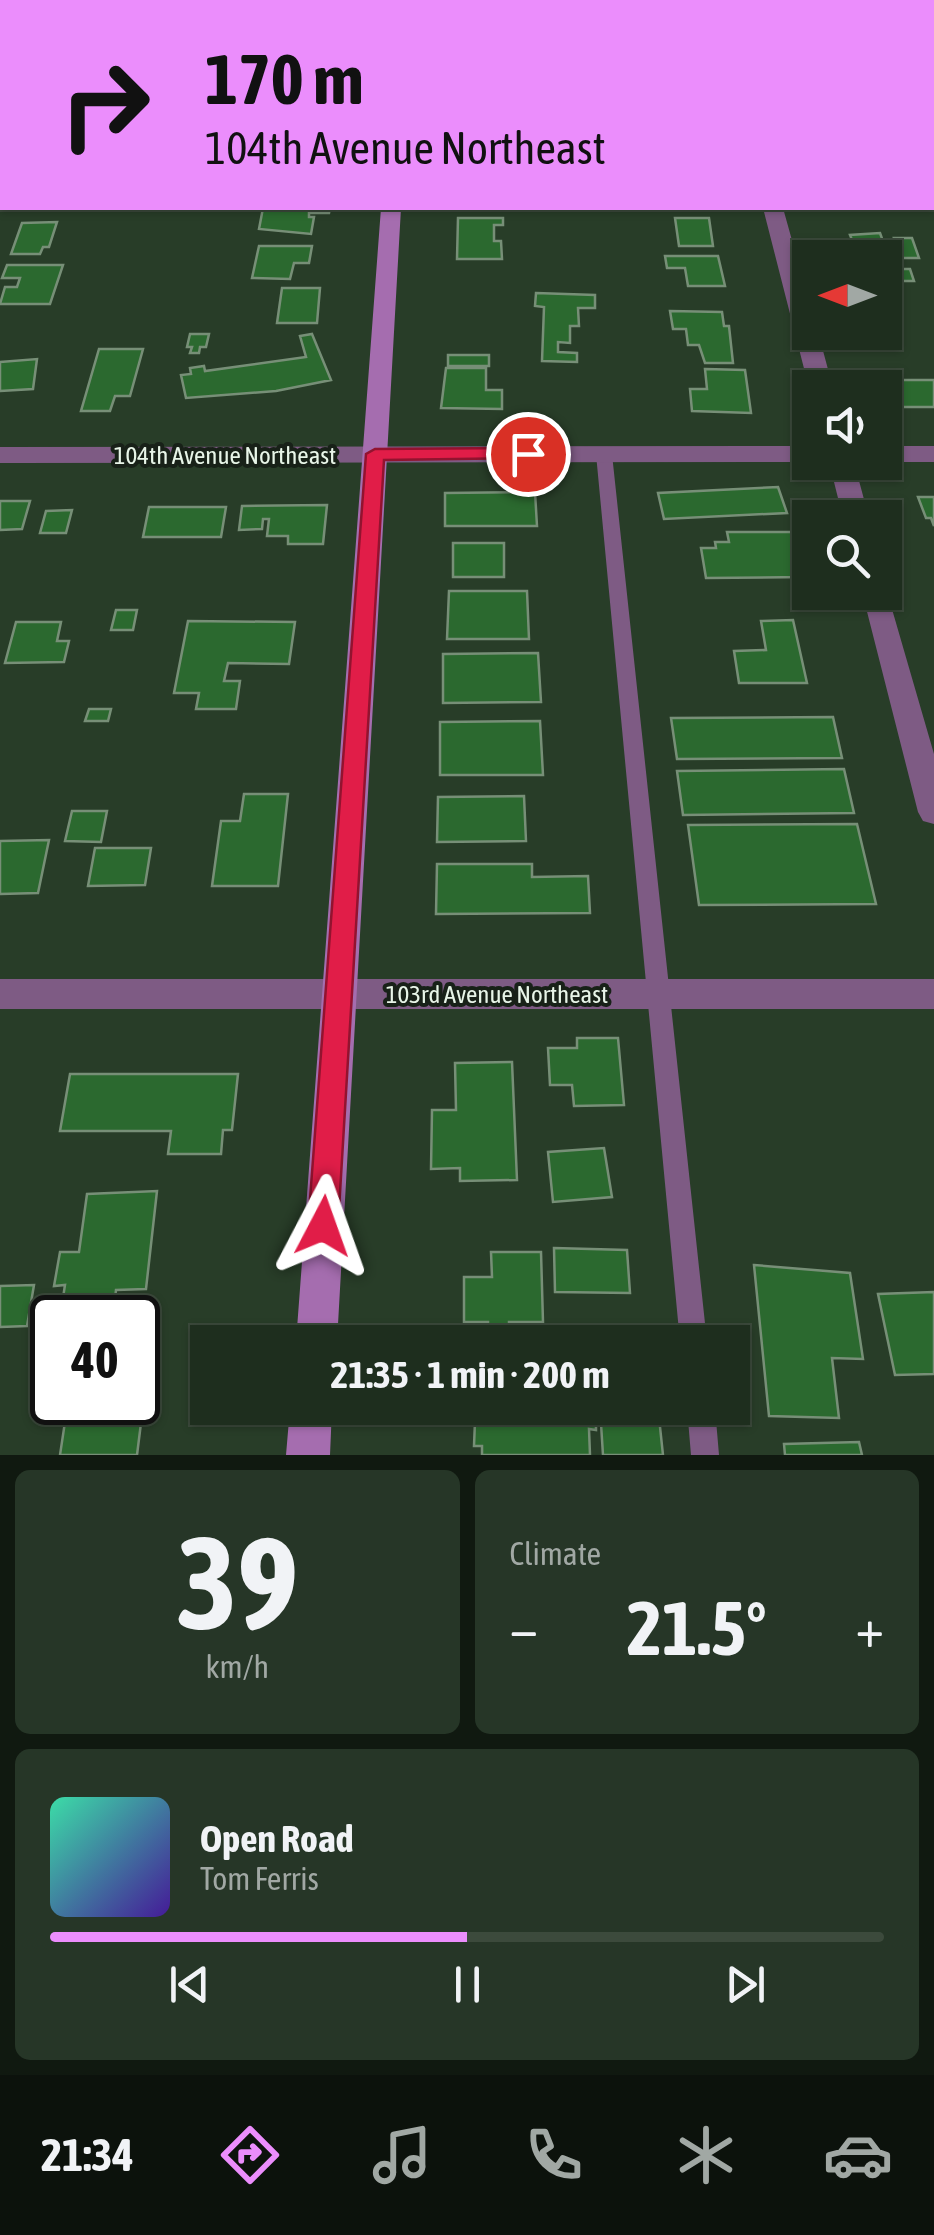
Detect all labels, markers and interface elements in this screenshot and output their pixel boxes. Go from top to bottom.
text: 170 m [205,39,364,119]
icon: right [40,40,170,170]
text: 104th Avenue Northeast [205,122,606,174]
north arrow [792,240,902,350]
map controls [792,240,902,610]
button: sound [792,370,902,480]
pin [486,412,571,497]
icon: arrive [501,427,556,482]
street label: 104th Avenue Northeast [114,441,336,469]
button: search [792,500,902,610]
street label: 103rd Avenue Northeast [386,980,608,1008]
position arrow [271,1174,375,1278]
speed limit sign: 40 [30,1295,160,1425]
text: 21:35 · 1 min · 200 m [330,1353,610,1396]
text: 39 [176,1508,298,1657]
text: Climate [510,1535,601,1572]
text: 21.5° [627,1585,767,1671]
text: − [510,1596,538,1659]
text: + [855,1596,884,1659]
text: km/h [206,1648,269,1685]
text: Open Road [200,1817,354,1860]
text: Tom Ferris [200,1860,319,1897]
icon: previous [162,1957,217,2012]
icon: pause [440,1957,495,2012]
icon: next [718,1957,773,2012]
icon: directions [215,2120,285,2190]
icon: music [367,2120,437,2190]
icon: phone [519,2120,589,2190]
icon: climate [671,2120,741,2190]
icon: car [823,2120,893,2190]
text: 21:34 [41,2129,134,2181]

